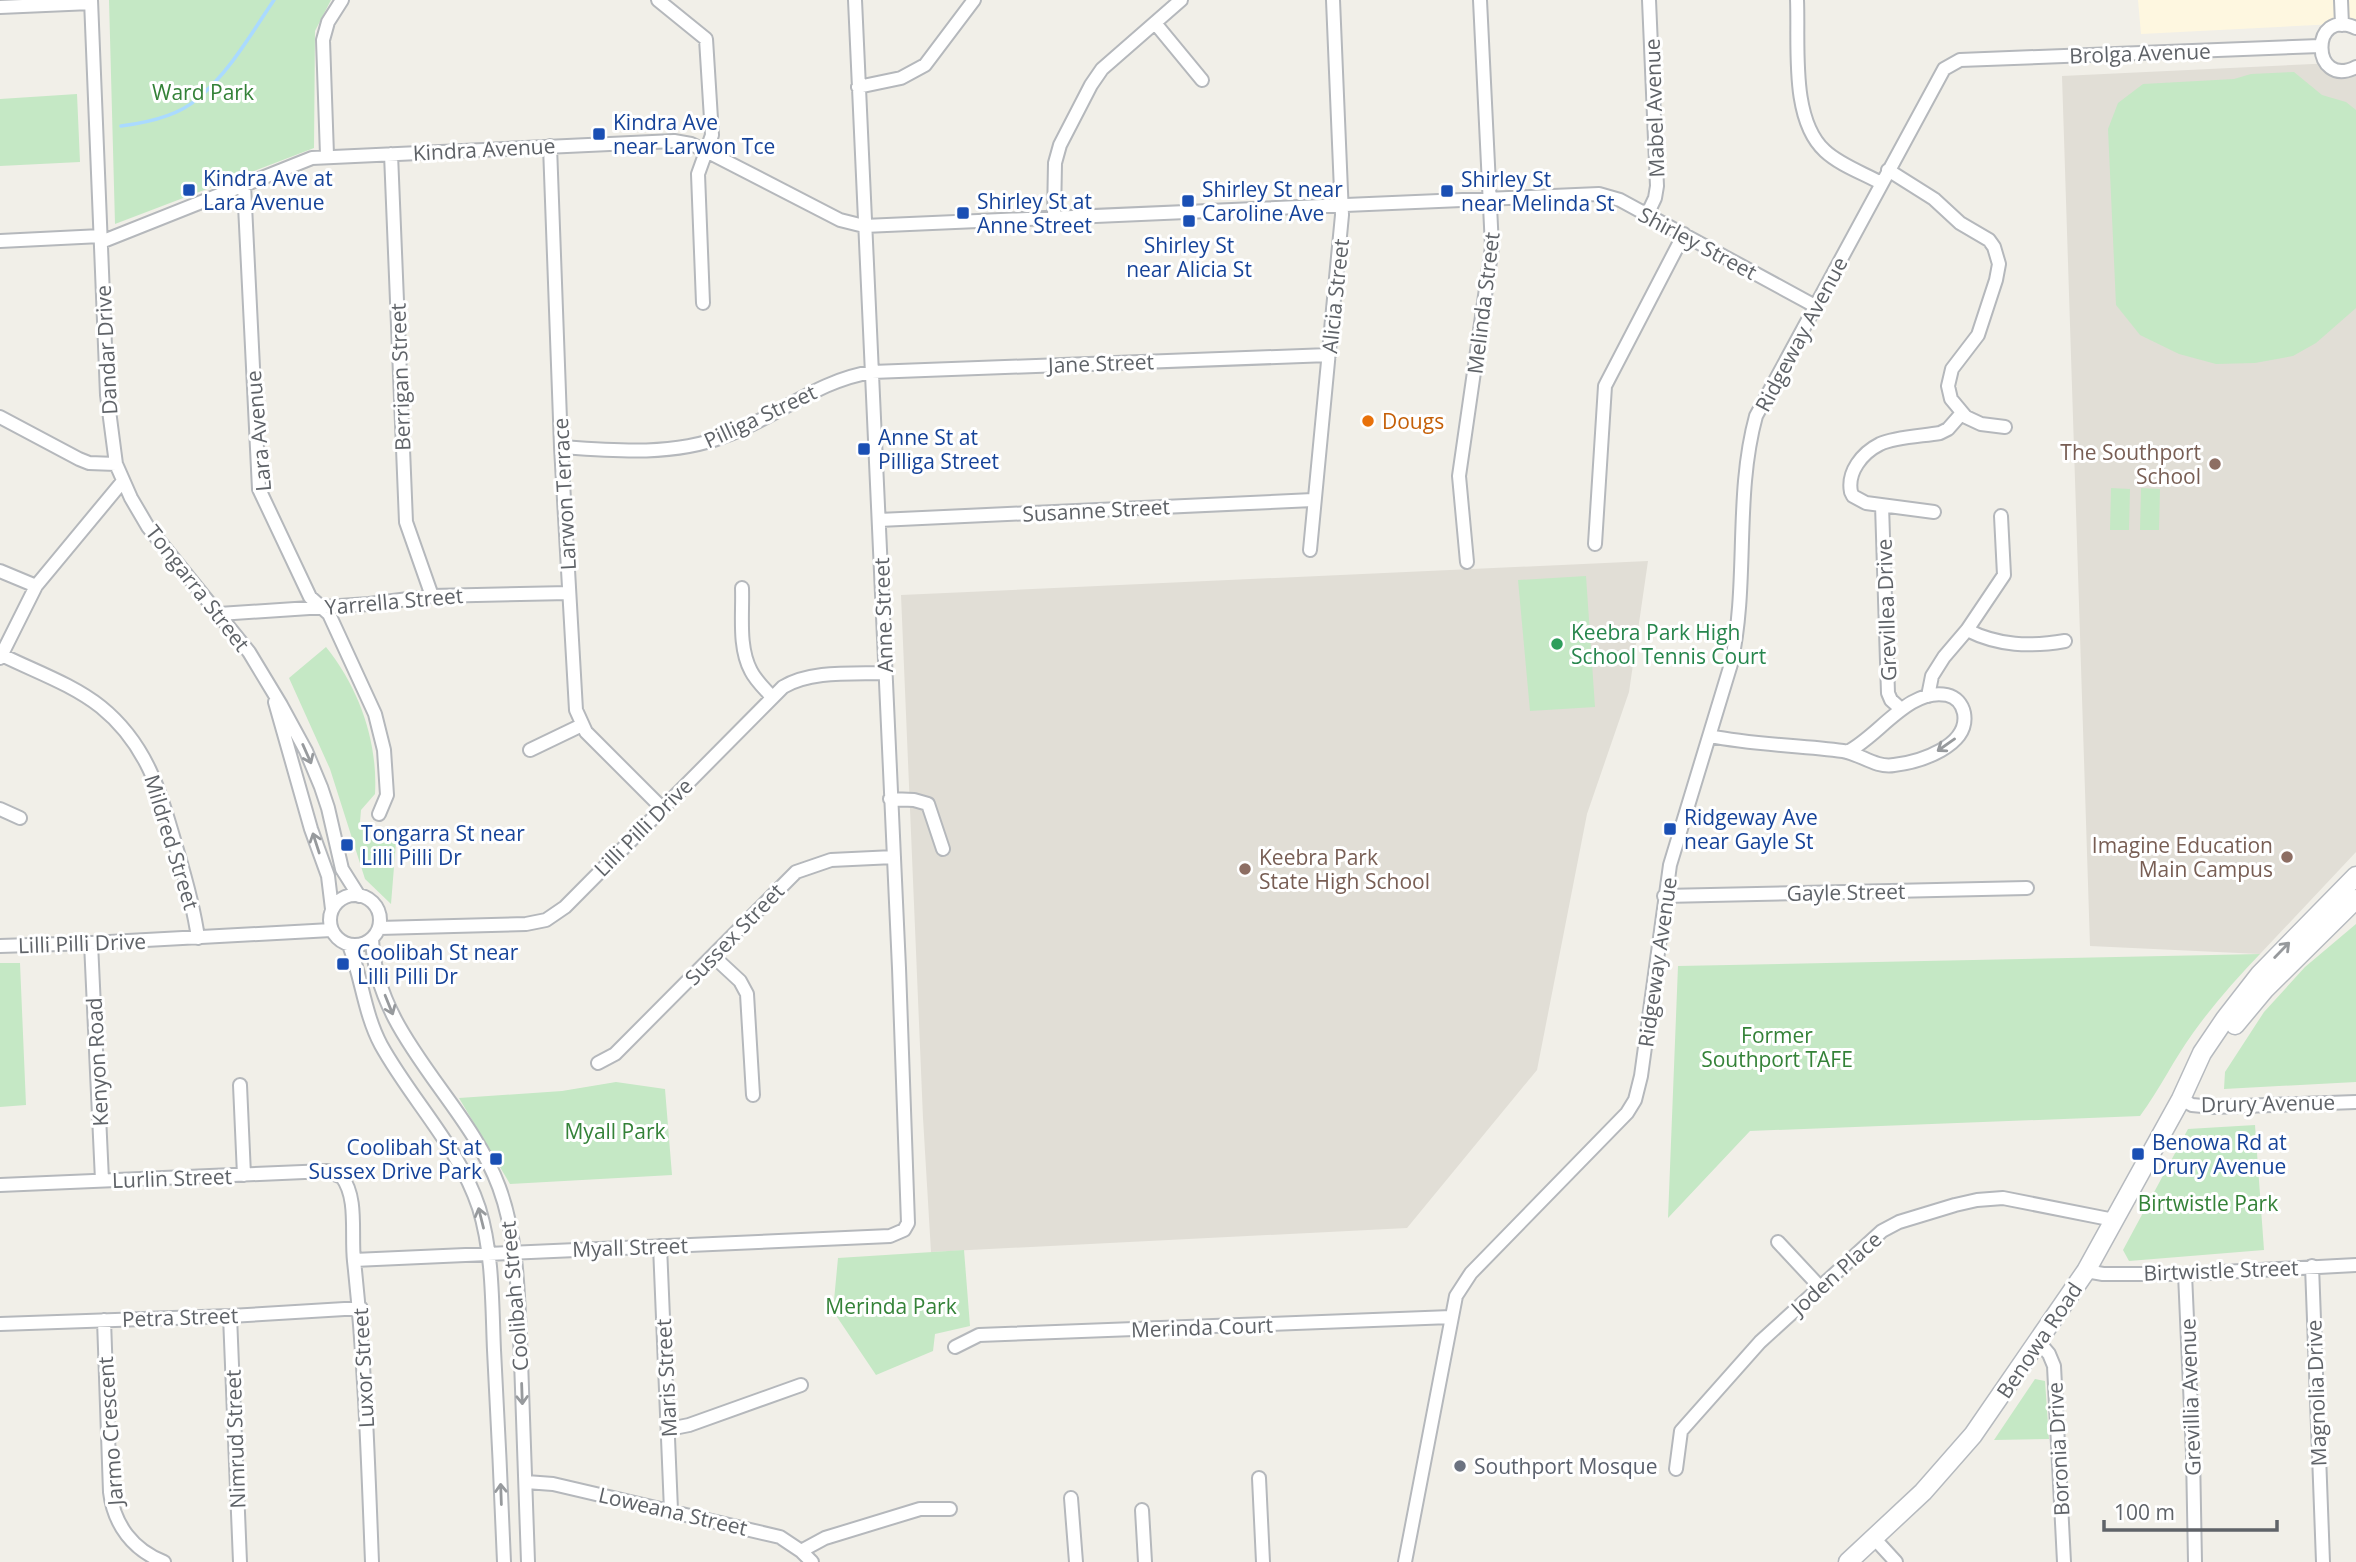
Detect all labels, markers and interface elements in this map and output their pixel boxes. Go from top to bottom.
street label: Brolga Avenue [2069,37,2211,69]
street label: Mabel Avenue [1638,38,1670,178]
park label: Ward Park [152,78,254,106]
place label: Kindra Ave near Larwon Tce [613,108,775,160]
marker: Kindra Ave near Larwon Tce [591,126,607,142]
street label: Kindra Avenue [412,131,556,167]
place label: Kindra Ave at Lara Avenue [203,164,333,216]
place label: Shirley St near Melinda St [1461,165,1615,217]
place label: Shirley St near Caroline Ave [1202,175,1343,227]
marker: Kindra Ave at Lara Avenue [181,182,197,198]
marker: Shirley St near Melinda St [1439,183,1455,199]
place label: Shirley St at Anne Street [977,187,1092,239]
marker: Shirley St near Caroline Ave [1180,193,1196,209]
street label: Shirley Street [1634,200,1762,286]
marker: Shirley St at Anne Street [955,205,971,221]
marker: Shirley St near Alicia St [1181,213,1197,229]
street label: Melinda Street [1460,230,1506,376]
place label: Shirley St near Alicia St [1126,231,1252,283]
street label: Alicia Street [1315,237,1355,355]
street label: Ridgeway Avenue [1748,252,1854,416]
street label: Dandar Drive [89,284,123,416]
street label: Berrigan Street [383,303,417,451]
street label: Jane Street [1045,347,1155,379]
street label: Lara Avenue [239,369,277,493]
street label: Pilliga Street [699,378,821,454]
place label: Dougs [1382,407,1444,435]
marker: Dougs [1360,413,1376,429]
street label: Larwon Terrace [546,417,582,571]
place label: Anne St at Pilliga Street [878,423,999,475]
place label: The Southport School [2060,438,2201,490]
marker: Anne St at Pilliga Street [856,441,872,457]
marker: The Southport School [2207,456,2223,472]
street label: Susanne Street [1022,492,1170,528]
street label: Tongarra Street [140,519,256,657]
street label: Grevillea Drive [1870,538,1902,682]
street label: Anne Street [867,557,899,673]
street label: Yarrella Street [324,581,464,621]
place label: Keebra Park High School Tennis Court [1571,618,1766,670]
marker: Keebra Park High School Tennis Court [1549,636,1565,652]
one-way arrow [1937,738,1956,752]
one-way arrow [301,743,314,764]
street label: Mildred Street [138,771,206,913]
street label: Lilli Pilli Drive [588,772,698,882]
place label: Ridgeway Ave near Gayle St [1684,803,1818,855]
place label: Tongarra St near Lilli Pilli Dr [361,819,525,871]
marker: Ridgeway Ave near Gayle St [1662,821,1678,837]
place label: Imagine Education Main Campus [2092,831,2273,883]
one-way arrow [309,833,321,855]
marker: Tongarra St near Lilli Pilli Dr [339,837,355,853]
place label: Keebra Park State High School [1259,843,1430,895]
marker: Imagine Education Main Campus [2279,849,2295,865]
marker: Keebra Park State High School [1237,861,1253,877]
street label: Ridgeway Avenue [1631,875,1683,1049]
street label: Sussex Street [678,877,790,991]
street label: Gayle Street [1786,877,1906,907]
street label: Lilli Pilli Drive [17,927,147,959]
place label: Coolibah St near Lilli Pilli Dr [357,938,519,990]
one-way arrow [2274,942,2291,959]
marker: Coolibah St near Lilli Pilli Dr [335,956,351,972]
one-way arrow [384,993,397,1015]
street label: Kenyon Road [80,997,114,1127]
park label: Former Southport TAFE [1701,1021,1853,1073]
street label: Drury Avenue [2201,1088,2335,1118]
park label: Myall Park [564,1117,666,1145]
place label: Benowa Rd at Drury Avenue [2152,1128,2287,1180]
place label: Coolibah St at Sussex Drive Park [309,1133,482,1185]
marker: Benowa Rd at Drury Avenue [2130,1146,2146,1162]
marker: Coolibah St at Sussex Drive Park [488,1151,504,1167]
street label: Lurlin Street [112,1162,232,1194]
park label: Birtwistle Park [2138,1189,2278,1217]
one-way arrow [474,1208,487,1230]
street label: Coolibah Street [493,1220,535,1372]
street label: Joden Place [1783,1225,1887,1322]
street label: Myall Street [572,1231,688,1263]
street label: Birtwistle Street [2143,1253,2299,1287]
street label: Benowa Road [1990,1276,2088,1404]
park label: Merinda Park [825,1292,957,1320]
street label: Petra Street [121,1301,239,1333]
street label: Luxor Street [346,1307,380,1429]
street label: Merinda Court [1130,1311,1274,1343]
street label: Maris Street [649,1318,683,1438]
street label: Grevillia Avenue [2173,1318,2207,1476]
street label: Magnolia Drive [2299,1319,2333,1467]
street label: Jarmo Crescent [91,1356,129,1508]
street label: Nimrud Street [219,1369,251,1509]
street label: Boronia Drive [2041,1381,2075,1517]
one-way arrow [516,1383,529,1406]
place label: Southport Mosque [1474,1452,1657,1480]
marker: Southport Mosque [1452,1458,1468,1474]
street label: Loweana Street [596,1480,750,1542]
one-way arrow [495,1483,508,1506]
scale bar [2104,1488,2277,1532]
text: 100 m [2114,1498,2175,1526]

